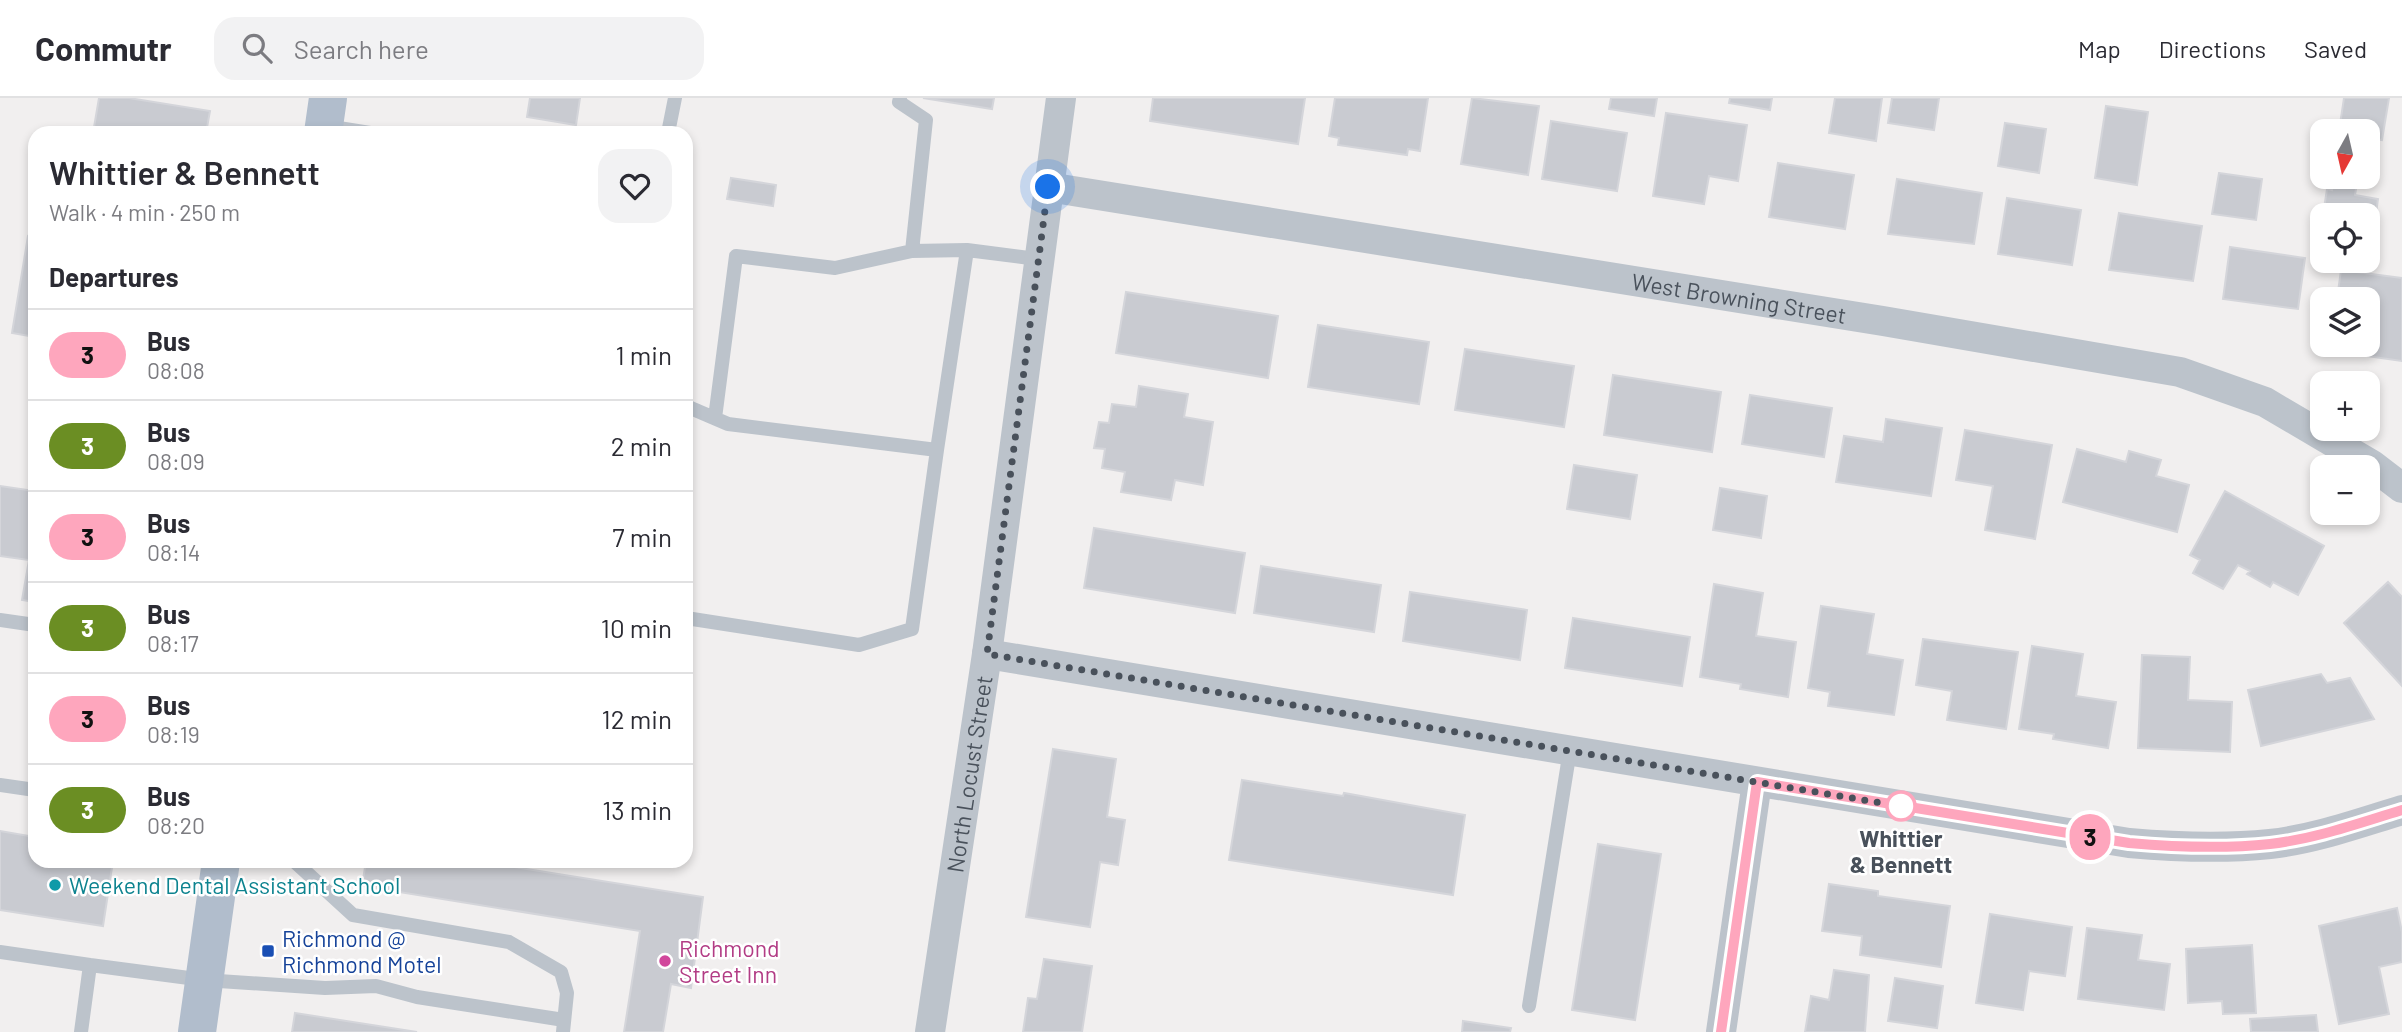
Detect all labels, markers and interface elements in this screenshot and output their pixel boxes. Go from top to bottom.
search box [214,17,704,80]
text: Commutr [35,28,172,68]
icon: search [238,29,276,67]
text: Search here [294,33,429,64]
text: Map [2078,34,2121,63]
text: Directions [2159,34,2266,63]
text: Saved [2304,34,2367,63]
north arrow [2310,119,2380,189]
map controls [2310,119,2380,525]
button: heart [598,149,672,223]
text: Whittier & Bennett [49,152,320,192]
your location [1030,169,1065,204]
text: Walk · 4 min · 250 m [49,198,240,226]
button: locate [2310,203,2380,273]
text: Departures [49,261,179,292]
street label: West Browning Street [1630,267,1848,329]
button: layers [2310,287,2380,357]
text: Bus [147,325,190,356]
text: 1 min [616,339,672,370]
text: 3 [81,340,94,369]
text: 08:08 [147,356,205,384]
button: + [2310,371,2380,441]
text: Bus [147,416,190,447]
text: 2 min [611,430,672,461]
text: 3 [81,431,94,460]
text: 08:09 [147,447,205,475]
button: − [2310,455,2380,525]
text: Bus [147,507,190,538]
text: 7 min [612,521,672,552]
text: 3 [81,522,94,551]
text: 08:14 [147,538,201,566]
text: Bus [147,598,190,629]
text: 10 min [601,612,672,643]
text: 3 [81,613,94,642]
text: 08:17 [147,629,199,657]
street label: North Locust Street [940,673,998,874]
text: Bus [147,689,190,720]
text: 12 min [602,703,672,734]
text: 3 [81,704,94,733]
text: 08:19 [147,720,200,748]
text: Bus [147,780,190,811]
marker: Whittier & Bennett [1886,791,1916,821]
text: 13 min [602,794,672,825]
text: 3 [81,795,94,824]
text: 08:20 [147,811,205,839]
line badge: 3 [2067,814,2113,860]
text: 3 [2084,822,2096,851]
place label: Whittier & Bennett [1850,824,1952,878]
place label: Weekend Dental Assistant School [69,871,400,899]
marker: Weekend Dental Assistant School [47,877,63,893]
place label: Richmond @ Richmond Motel [282,924,442,978]
place label: Richmond Street Inn [679,934,780,988]
marker: Richmond @ Richmond Motel [260,943,276,959]
marker: Richmond Street Inn [657,953,673,969]

